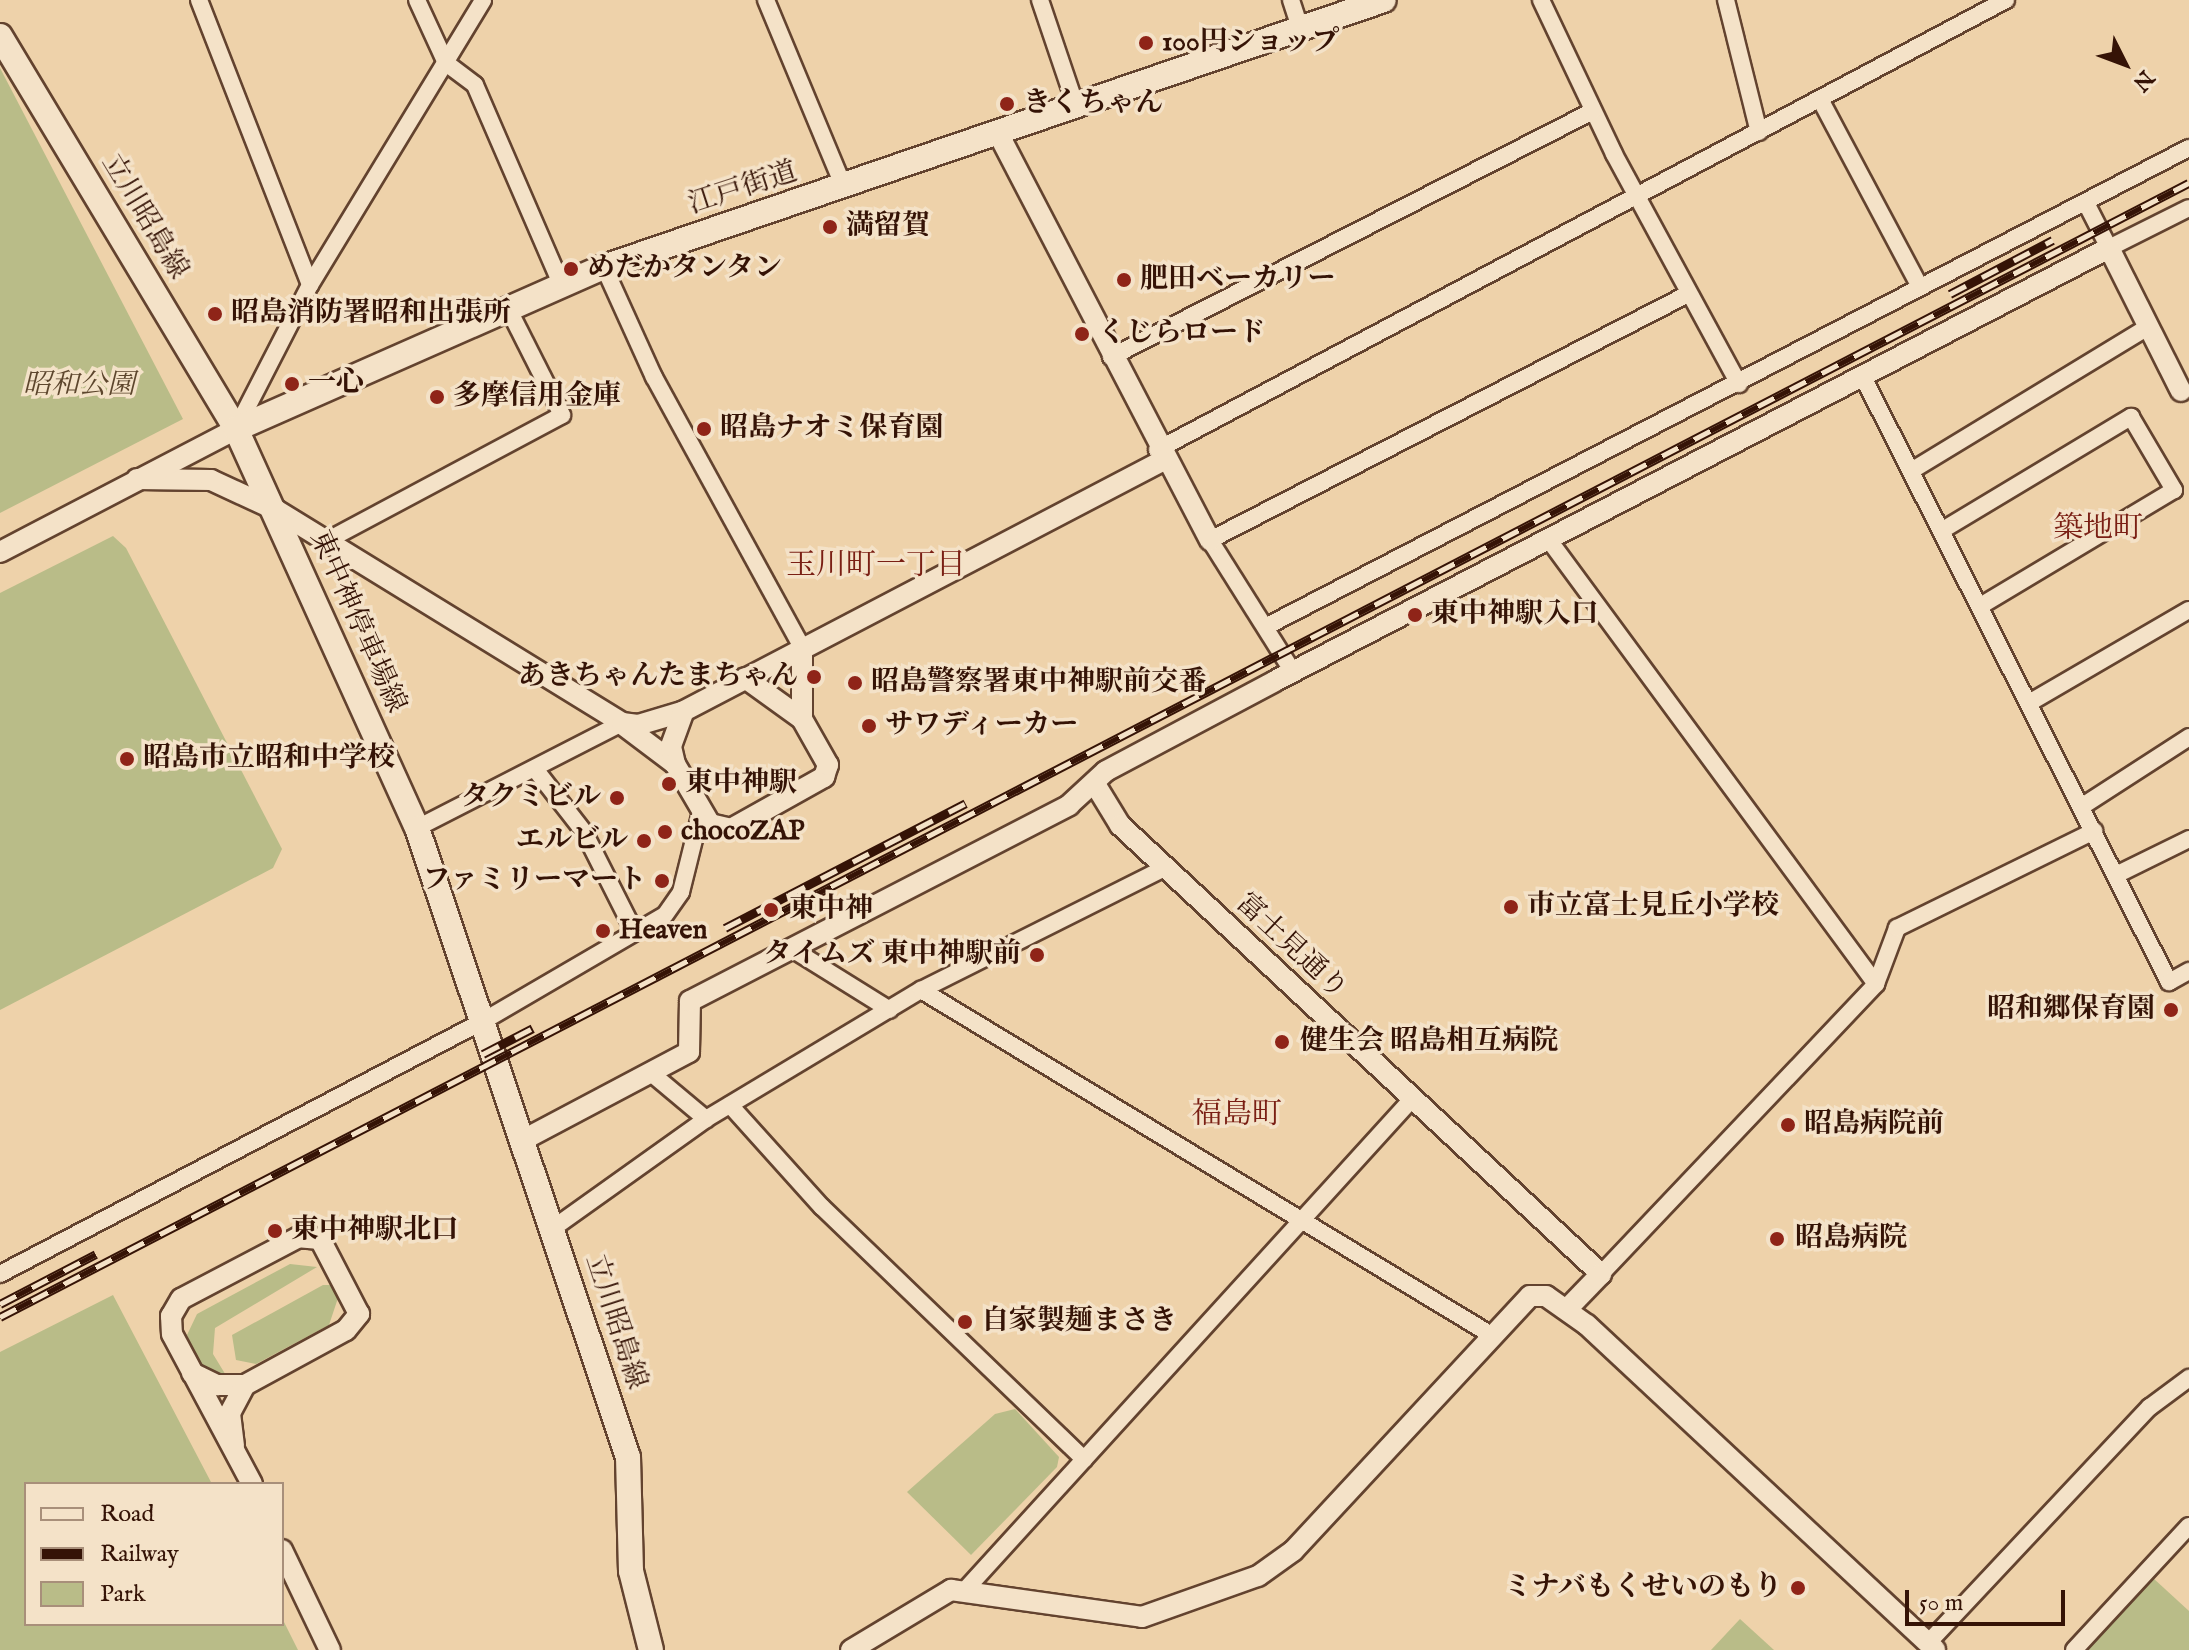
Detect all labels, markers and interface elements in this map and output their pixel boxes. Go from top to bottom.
north arrow [2085,24,2165,104]
place label: 100円ショップ [1162,26,1340,60]
marker: 100円ショップ [1137,34,1155,52]
text: N [2126,64,2160,96]
place label: きくちゃん [1023,87,1163,121]
marker: きくちゃん [998,95,1016,113]
street label: 立川昭島線 [94,148,194,286]
street label: 江戸街道 [685,156,801,222]
place label: 満留賀 [846,210,930,244]
marker: 満留賀 [821,218,839,236]
place label: めだかタンタン [587,252,783,286]
marker: めだかタンタン [562,260,580,278]
place label: 肥田ベーカリー [1140,263,1336,297]
marker: 肥田ベーカリー [1115,271,1133,289]
place label: 昭島消防署昭和出張所 [231,297,511,331]
marker: 昭島消防署昭和出張所 [206,305,224,323]
place label: くじらロード [1098,317,1266,351]
marker: くじらロード [1073,325,1091,343]
place label: 一心 [308,367,364,401]
park label: 昭和公園 [23,369,135,403]
marker: 一心 [283,375,301,393]
place label: 多摩信用金庫 [453,380,621,414]
marker: 多摩信用金庫 [428,388,446,406]
place label: 昭島ナオミ保育園 [720,412,944,446]
marker: 昭島ナオミ保育園 [695,420,713,438]
district label: 築地町 [2053,511,2143,547]
street label: 東中神停車場線 [302,526,412,718]
district label: 玉川町一丁目 [786,548,966,584]
place label: 東中神駅入口 [1431,598,1599,632]
marker: 東中神駅入口 [1406,606,1424,624]
place label: あきちゃんたまちゃん [518,660,798,694]
place label: 昭島警察署東中神駅前交番 [871,666,1207,700]
marker: あきちゃんたまちゃん [805,668,823,686]
marker: 昭島警察署東中神駅前交番 [846,674,864,692]
place label: サワディーカー [885,709,1081,743]
marker: サワディーカー [860,717,878,735]
place label: 昭島市立昭和中学校 [143,742,395,776]
marker: 昭島市立昭和中学校 [118,750,136,768]
place label: 東中神駅 [685,767,797,801]
marker: 東中神駅 [660,775,678,793]
place label: タクミビル [461,781,601,815]
marker: タクミビル [608,789,626,807]
place label: chocoZAP [681,815,804,849]
marker: chocoZAP [656,823,674,841]
place label: エルビル [516,824,628,858]
marker: エルビル [635,832,653,850]
place label: ファミリーマート [422,864,646,898]
marker: ファミリーマート [653,872,671,890]
street label: 富士見通り [1228,887,1354,1007]
place label: 市立富士見丘小学校 [1527,890,1779,924]
place label: 東中神 [789,893,873,927]
marker: 市立富士見丘小学校 [1502,898,1520,916]
marker: 東中神 [760,899,782,921]
place label: Heaven [619,914,707,948]
marker: Heaven [594,922,612,940]
place label: タイムズ 東中神駅前 [763,938,1021,972]
marker: タイムズ 東中神駅前 [1028,946,1046,964]
place label: 昭和郷保育園 [1987,993,2155,1027]
marker: 昭和郷保育園 [2162,1001,2180,1019]
place label: 健生会 昭島相互病院 [1300,1025,1558,1059]
marker: 健生会 昭島相互病院 [1271,1031,1293,1053]
district label: 福島町 [1192,1097,1282,1133]
place label: 昭島病院前 [1804,1108,1944,1142]
marker: 昭島病院前 [1779,1116,1797,1134]
place label: 東中神駅北口 [291,1214,459,1248]
marker: 東中神駅北口 [266,1222,284,1240]
place label: 昭島病院 [1795,1222,1907,1256]
marker: 昭島病院 [1766,1228,1788,1250]
street label: 立川昭島線 [577,1250,653,1394]
place label: 自家製麺まさき [981,1305,1177,1339]
marker: 自家製麺まさき [956,1313,974,1331]
legend [24,1482,284,1626]
text: Road [100,1499,154,1530]
text: Railway [100,1539,179,1570]
place label: ミナバもくせいのもり [1502,1571,1782,1605]
scale bar [1909,1574,2069,1624]
text: Park [100,1579,146,1610]
marker: ミナバもくせいのもり [1789,1579,1807,1597]
text: 50 m [1919,1588,1963,1619]

